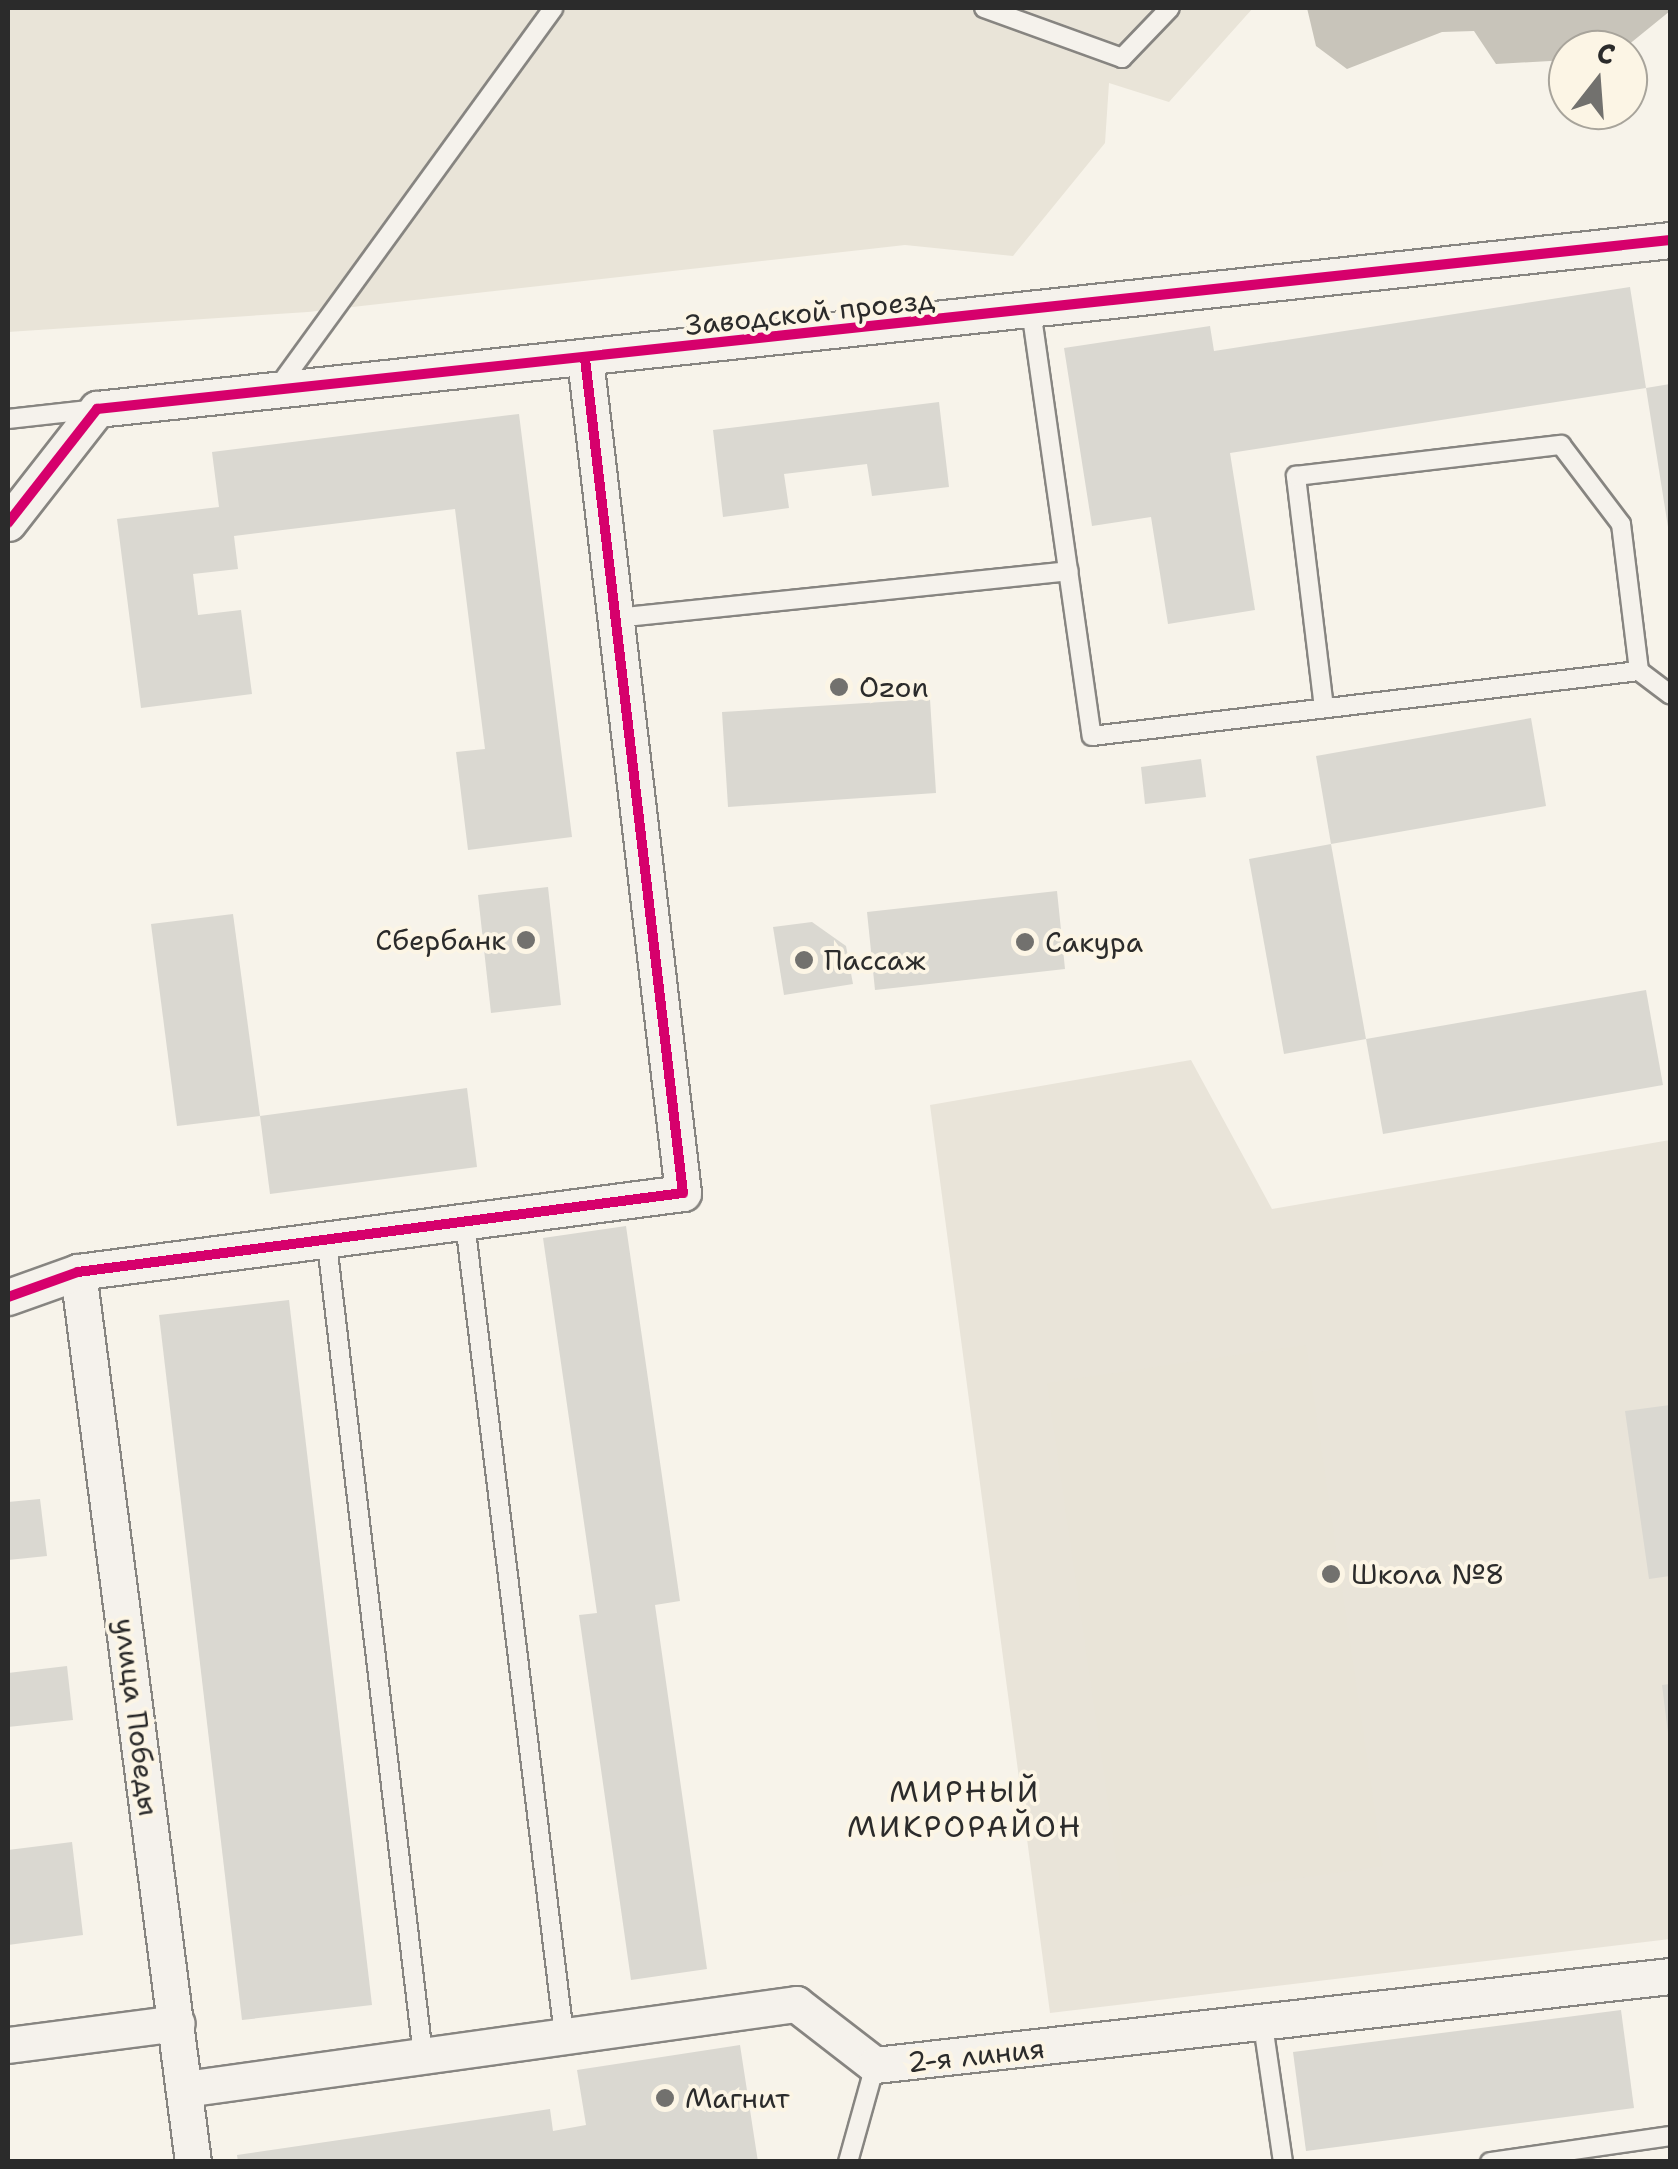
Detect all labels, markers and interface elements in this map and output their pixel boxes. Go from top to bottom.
north arrow [1548,30,1648,130]
text: С [1592,33,1620,74]
street label: Заводской проезд [684,282,936,342]
place label: Ozon [859,670,929,704]
marker: Ozon [828,676,850,698]
place label: Сбербанк [375,923,506,957]
place label: Сакура [1045,925,1143,959]
marker: Сбербанк [515,929,537,951]
marker: Сакура [1014,931,1036,953]
place label: Пассаж [824,943,925,977]
marker: Пассаж [793,949,815,971]
place label: Школа №8 [1351,1557,1505,1591]
marker: Школа №8 [1320,1563,1342,1585]
street label: улица Победы [108,1616,166,1818]
district label: МИРНЫЙ МИКРОРАЙОН [847,1774,1083,1844]
street label: 2-я линия [906,2031,1046,2079]
place label: Магнит [685,2081,789,2115]
marker: Магнит [654,2087,676,2109]

